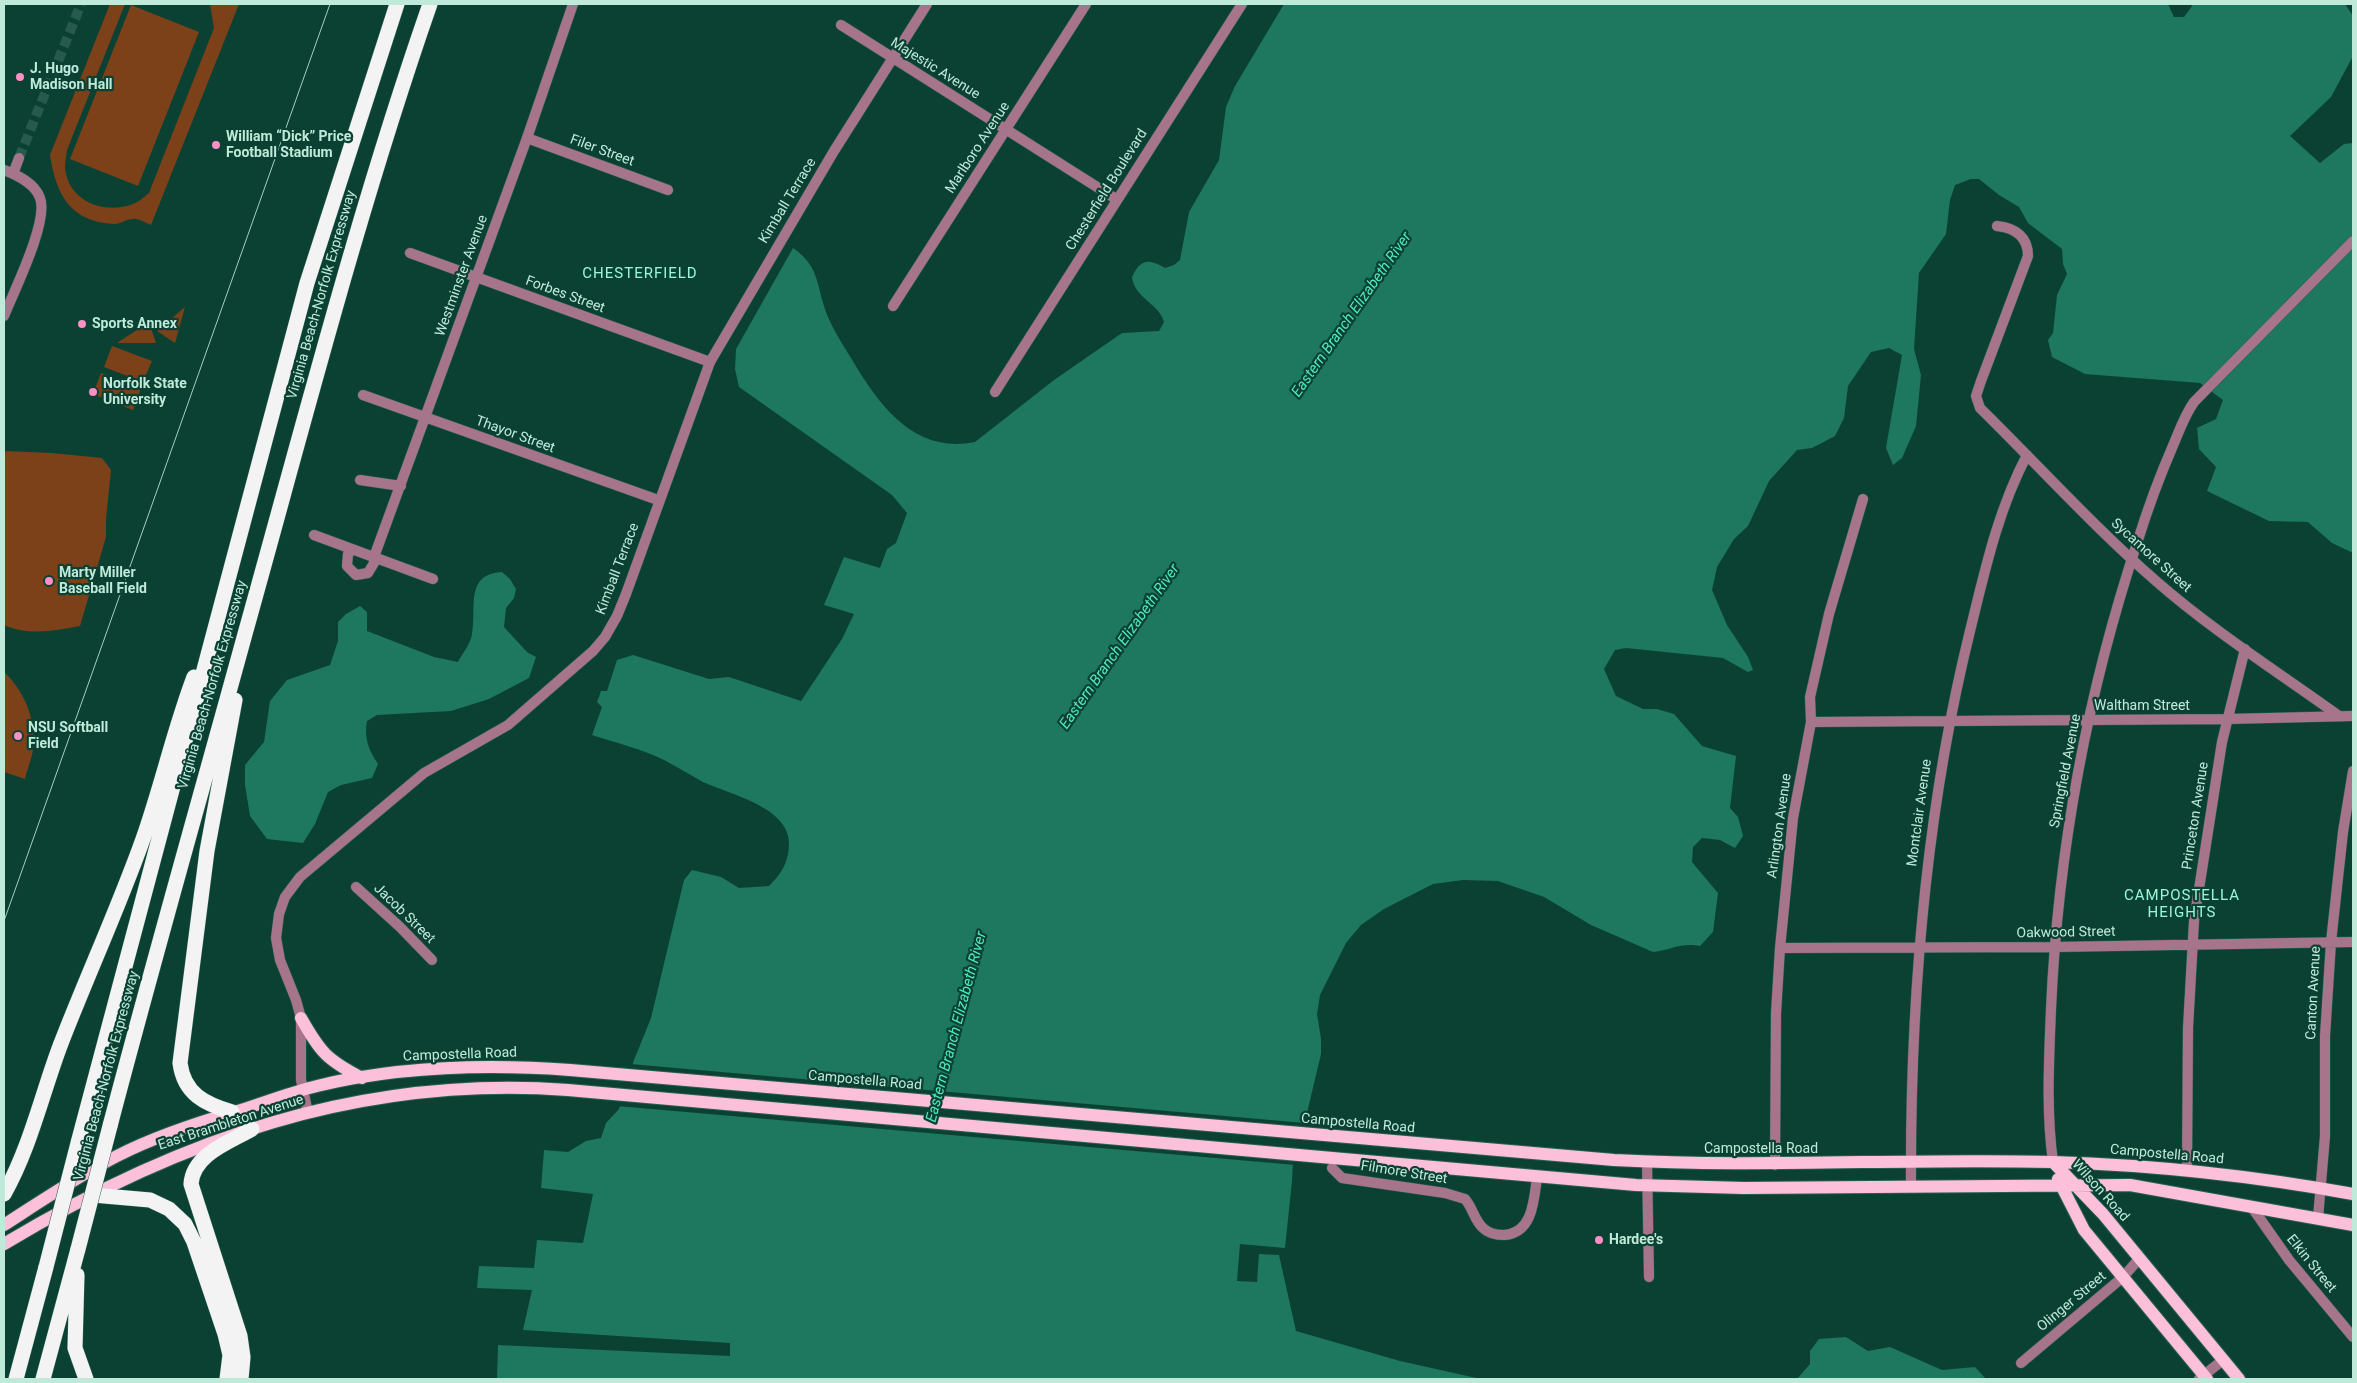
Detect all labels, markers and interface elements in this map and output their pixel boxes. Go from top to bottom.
street label: Majestic Avenue [887,35,983,103]
place label: J. Hugo Madison Hall [30,61,113,94]
marker: J. Hugo Madison Hall [14,71,26,83]
street label: Marlboro Avenue [942,99,1014,197]
street label: Chesterfield Boulevard [1063,126,1151,254]
place label: William “Dick” Price Football Stadium [226,129,351,162]
street label: Filer Street [568,132,636,170]
marker: William “Dick” Price Football Stadium [210,139,222,151]
street label: Kimball Terrace [756,155,820,247]
street label: Virginia Beach-Norfolk Expressway [284,189,360,401]
street label: Westminster Avenue [432,213,492,339]
water label: Eastern Branch Elizabeth River [1288,229,1416,401]
district label: CHESTERFIELD [581,265,699,283]
street label: Forbes Street [523,273,607,317]
place label: Sports Annex [92,316,177,332]
marker: Sports Annex [76,318,88,330]
place label: Norfolk State University [103,376,187,408]
marker: Norfolk State University [87,386,99,398]
street label: Thayor Street [473,413,557,457]
street label: Sycamore Street [2107,515,2195,597]
street label: Kimball Terrace [593,521,643,617]
water label: Eastern Branch Elizabeth River [1056,561,1184,733]
place label: Marty Miller Baseball Field [59,565,147,598]
marker: Marty Miller Baseball Field [43,575,55,587]
street label: Virginia Beach-Norfolk Expressway [175,579,251,791]
street label: Waltham Street [2094,698,2190,714]
street label: Springfield Avenue [2047,713,2085,829]
place label: NSU Softball Field [28,720,108,752]
marker: NSU Softball Field [12,730,24,742]
street label: Montclair Avenue [1904,758,1936,868]
street label: Princeton Avenue [2179,761,2213,871]
street label: Arlington Avenue [1764,773,1796,879]
street label: Jacob Street [370,881,438,947]
district label: CAMPOSTELLA HEIGHTS [2123,887,2241,922]
street label: Oakwood Street [2016,924,2116,942]
water label: Eastern Branch Elizabeth River [923,930,991,1124]
street label: Canton Avenue [2303,946,2325,1040]
street label: Virginia Beach-Norfolk Expressway [71,969,143,1183]
street label: Campostella Road [403,1045,517,1065]
street label: Campostella Road [807,1068,923,1094]
street label: East Brambleton Avenue [156,1092,306,1154]
street label: Campostella Road [1300,1111,1416,1137]
street label: Campostella Road [1704,1141,1818,1157]
street label: Campostella Road [2109,1142,2225,1168]
street label: Wilson Road [2068,1156,2132,1226]
street label: Filmore Street [1360,1158,1448,1188]
place label: Hardee's [1609,1232,1663,1248]
street label: Elkin Street [2282,1232,2340,1296]
marker: Hardee's [1593,1234,1605,1246]
street label: Olinger Street [2034,1268,2110,1336]

